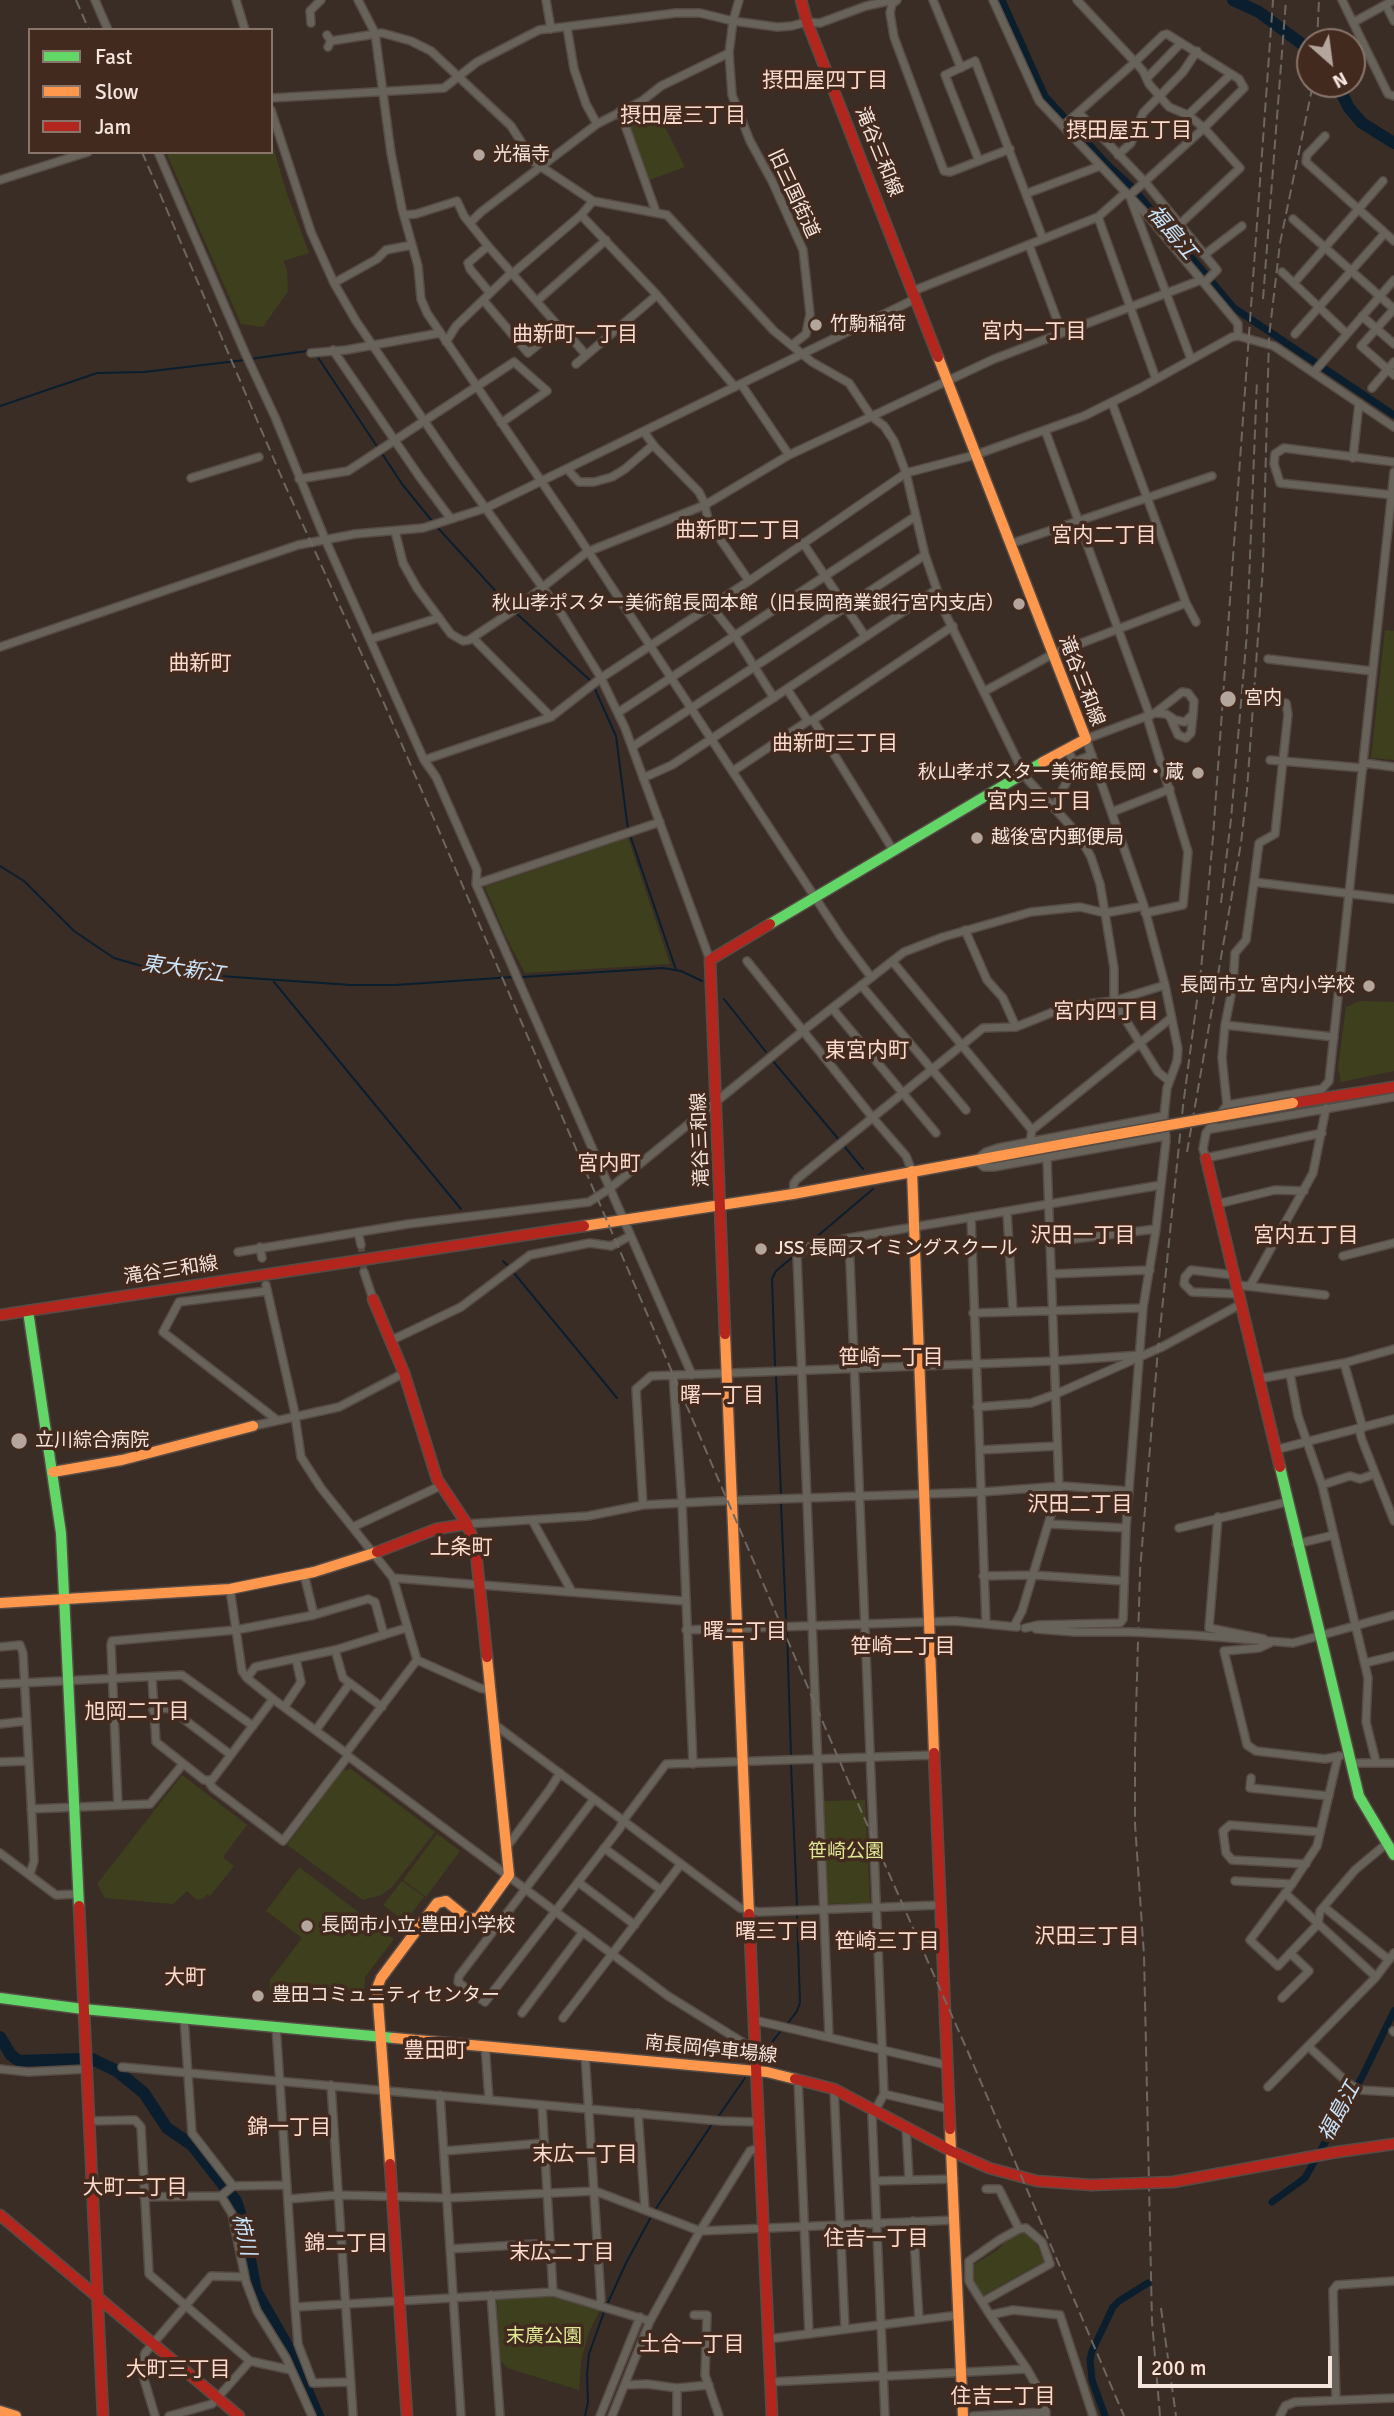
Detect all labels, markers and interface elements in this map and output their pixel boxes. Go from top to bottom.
legend [28,28,273,154]
north arrow [1296,28,1366,98]
text: Fast [95,44,132,70]
text: N [1328,66,1351,93]
district label: 摂田屋四丁目 [762,68,888,94]
text: Slow [95,79,139,105]
district label: 摂田屋三丁目 [620,103,746,129]
street label: 滝谷三和線 [850,104,906,200]
text: Jam [95,114,131,140]
district label: 摂田屋五丁目 [1066,118,1192,144]
place label: 光福寺 [493,144,550,166]
street label: 旧三国街道 [763,146,823,242]
marker: 光福寺 [471,147,487,163]
water label: 福島江 [1141,201,1201,265]
place label: 竹駒稲荷 [830,314,906,336]
marker: 竹駒稲荷 [808,317,824,333]
district label: 宮内一丁目 [982,319,1086,345]
district label: 曲新町一丁目 [512,322,638,348]
district label: 曲新町二丁目 [675,518,801,544]
district label: 宮内二丁目 [1052,523,1156,549]
place label: 秋山孝ポスター美術館長岡本館（旧長岡商業銀行宮内支店） [492,593,1005,615]
marker: 秋山孝ポスター美術館長岡本館（旧長岡商業銀行宮内支店） [1011,596,1027,612]
street label: 滝谷三和線 [1053,633,1109,729]
district label: 曲新町 [169,651,231,677]
place label: 宮内 [1244,688,1282,710]
marker: 宮内 [1218,689,1238,709]
district label: 曲新町三丁目 [772,731,898,757]
place label: 秋山孝ポスター美術館長岡・蔵 [918,762,1184,784]
marker: 秋山孝ポスター美術館長岡・蔵 [1190,765,1206,781]
district label: 宮内三丁目 [987,789,1091,815]
place label: 越後宮内郵便局 [991,827,1124,849]
marker: 越後宮内郵便局 [969,830,985,846]
water label: 東大新江 [140,952,226,988]
place label: 長岡市立 宮内小学校 [1180,975,1355,997]
marker: 長岡市立 宮内小学校 [1361,978,1377,994]
district label: 宮内四丁目 [1054,999,1158,1025]
district label: 東宮内町 [825,1038,909,1064]
street label: 滝谷三和線 [688,1092,714,1188]
district label: 宮内町 [578,1151,640,1177]
district label: 沢田一丁目 [1031,1223,1135,1249]
district label: 宮内五丁目 [1254,1223,1358,1249]
place label: JSS 長岡スイミングスクール [775,1238,1018,1260]
marker: JSS 長岡スイミングスクール [753,1241,769,1257]
street label: 滝谷三和線 [122,1252,220,1290]
district label: 笹崎一丁目 [839,1345,943,1371]
district label: 曙一丁目 [680,1383,764,1409]
place label: 立川綜合病院 [35,1430,149,1452]
marker: 立川綜合病院 [9,1431,29,1451]
district label: 沢田二丁目 [1028,1492,1132,1518]
district label: 上条町 [430,1535,492,1561]
district label: 曙二丁目 [703,1619,787,1645]
district label: 笹崎二丁目 [851,1634,955,1660]
district label: 旭岡二丁目 [85,1699,189,1725]
park label: 笹崎公園 [808,1841,884,1863]
place label: 長岡市小立 豊田小学校 [321,1915,515,1937]
marker: 長岡市小立 豊田小学校 [299,1918,315,1934]
district label: 曙三丁目 [735,1919,819,1945]
district label: 沢田三丁目 [1035,1924,1139,1950]
district label: 笹崎三丁目 [835,1929,939,1955]
district label: 大町 [164,1965,206,1991]
place label: 豊田コミュニティセンター [272,1985,500,2007]
marker: 豊田コミュニティセンター [250,1988,266,2004]
street label: 南長岡停車場線 [644,2032,778,2068]
district label: 豊田町 [404,2038,466,2064]
water label: 福島江 [1314,2078,1366,2146]
district label: 錦一丁目 [247,2115,331,2141]
district label: 末広一丁目 [533,2142,637,2168]
district label: 大町二丁目 [83,2175,187,2201]
water label: 柿川 [226,2212,260,2258]
district label: 住吉一丁目 [824,2226,928,2252]
district label: 錦二丁目 [304,2231,388,2257]
district label: 末広二丁目 [510,2240,614,2266]
park label: 末廣公園 [506,2326,582,2348]
district label: 土合一丁目 [640,2332,744,2358]
scale bar [1142,2342,1336,2386]
text: 200 m [1151,2355,1206,2381]
district label: 大町三丁目 [126,2357,230,2383]
district label: 住吉二丁目 [951,2384,1055,2410]

